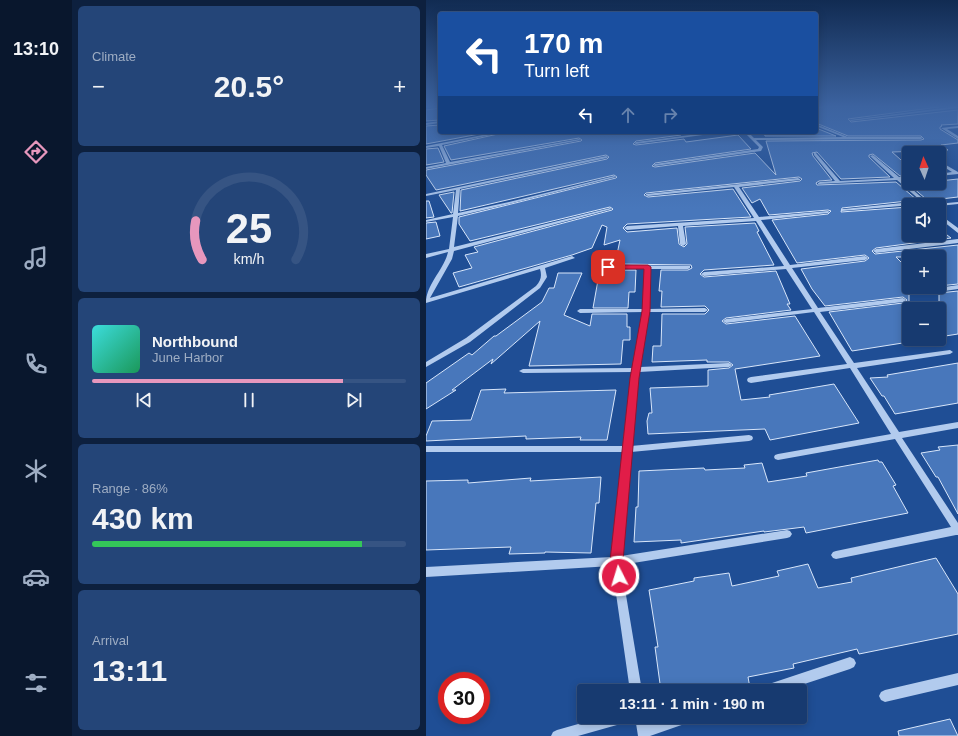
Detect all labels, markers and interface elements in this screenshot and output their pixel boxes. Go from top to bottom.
icon: left [458,28,510,80]
text: 170 m [524,28,603,59]
text: 13:10 [13,39,59,59]
text: Climate [92,49,136,64]
text: Turn left [524,61,589,81]
text: 20.5° [214,70,284,103]
text: − [92,74,105,99]
text: + [393,74,406,99]
icon: left [575,104,597,126]
icon: ahead [617,104,639,126]
icon: right [659,104,681,126]
icon: directions [22,138,50,166]
north arrow [902,146,946,190]
map controls [902,146,946,346]
button: sound [902,198,946,242]
text: 25 [226,205,272,252]
icon: music [22,244,50,272]
pin [591,250,625,284]
button: + [902,250,946,294]
text: km/h [234,251,265,267]
icon: arrive [597,256,619,278]
button: − [902,302,946,346]
text: Northbound [152,333,238,350]
icon: phone [22,350,50,378]
text: June Harbor [152,350,224,365]
icon: previous [133,389,155,411]
icon: pause [238,389,260,411]
icon: next [343,389,365,411]
icon: climate [22,457,50,485]
text: Range · 86% [92,481,168,496]
text: 430 km [92,502,194,535]
position arrow [598,555,640,597]
icon: car [22,563,50,591]
text: Arrival [92,633,129,648]
text: 13:11 [92,654,167,687]
icon: filters [22,669,50,697]
speed limit sign: 30 [438,672,490,724]
text: 13:11 · 1 min · 190 m [619,695,765,712]

